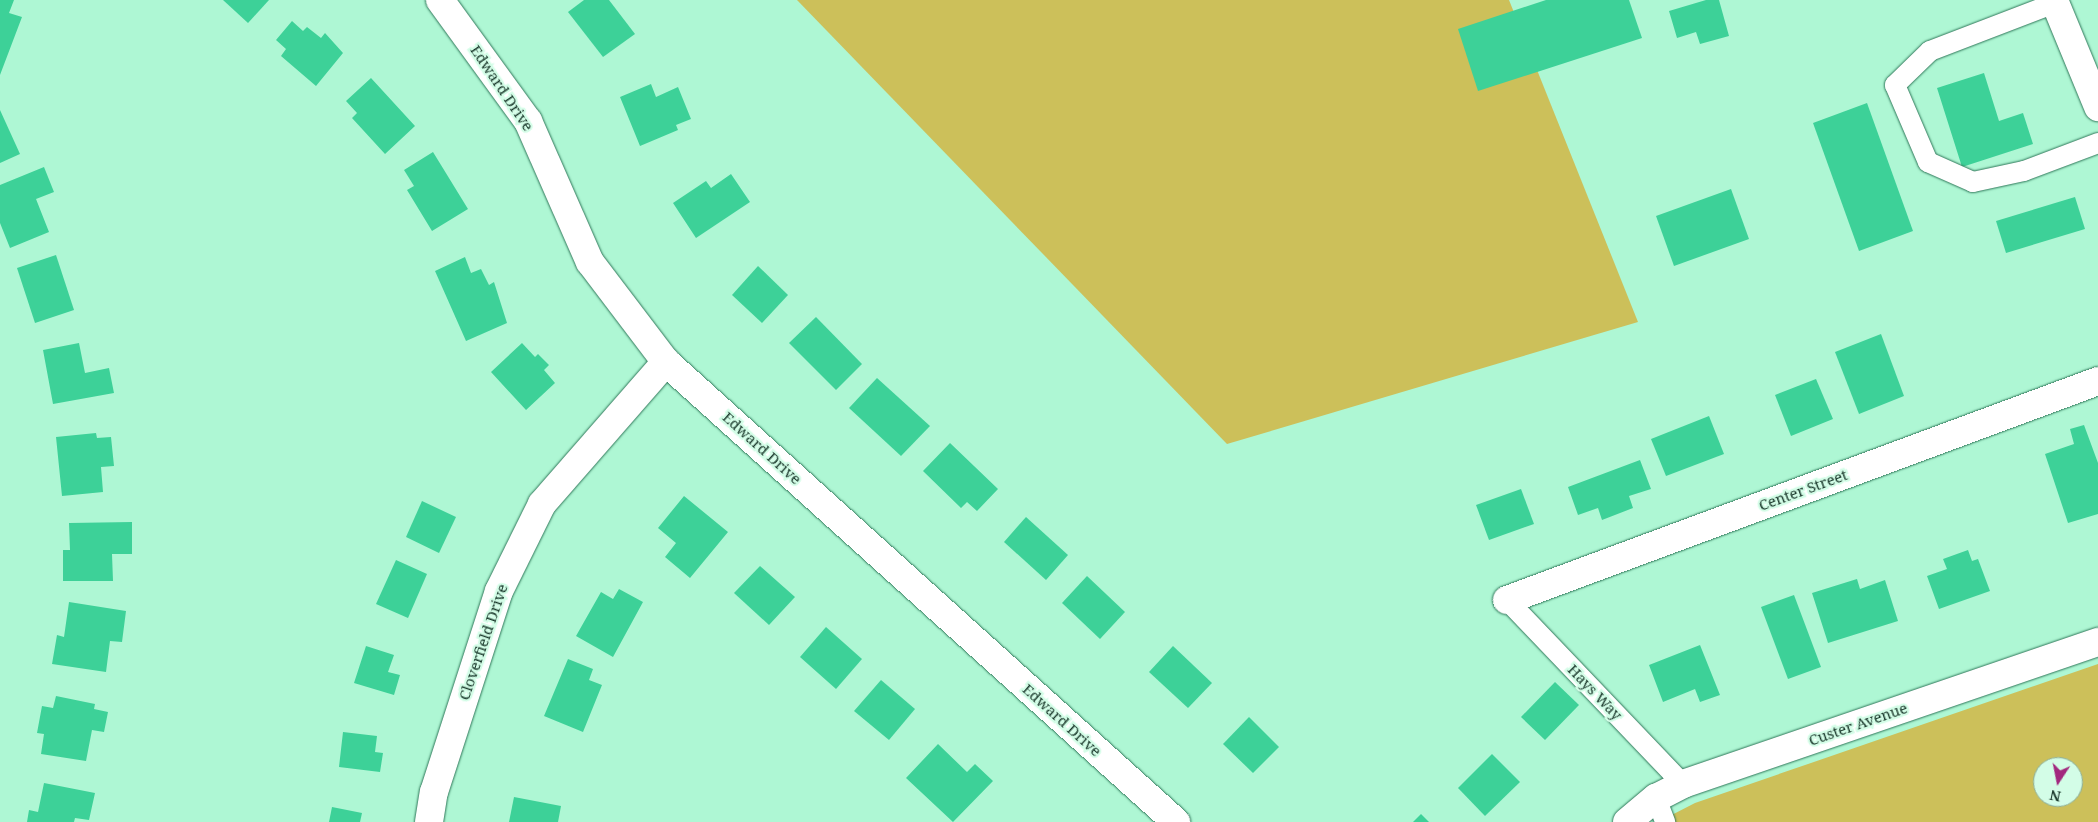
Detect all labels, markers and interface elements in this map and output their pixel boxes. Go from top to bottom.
street label: Edward Drive [467,42,537,134]
street label: Edward Drive [719,408,805,488]
street label: Center Street [1756,466,1850,514]
street label: Cloverfield Drive [455,582,511,702]
street label: Hays Way [1564,660,1626,724]
street label: Edward Drive [1019,680,1105,760]
street label: Custer Avenue [1806,699,1910,749]
north arrow [2033,757,2083,807]
text: N [2048,786,2062,807]

